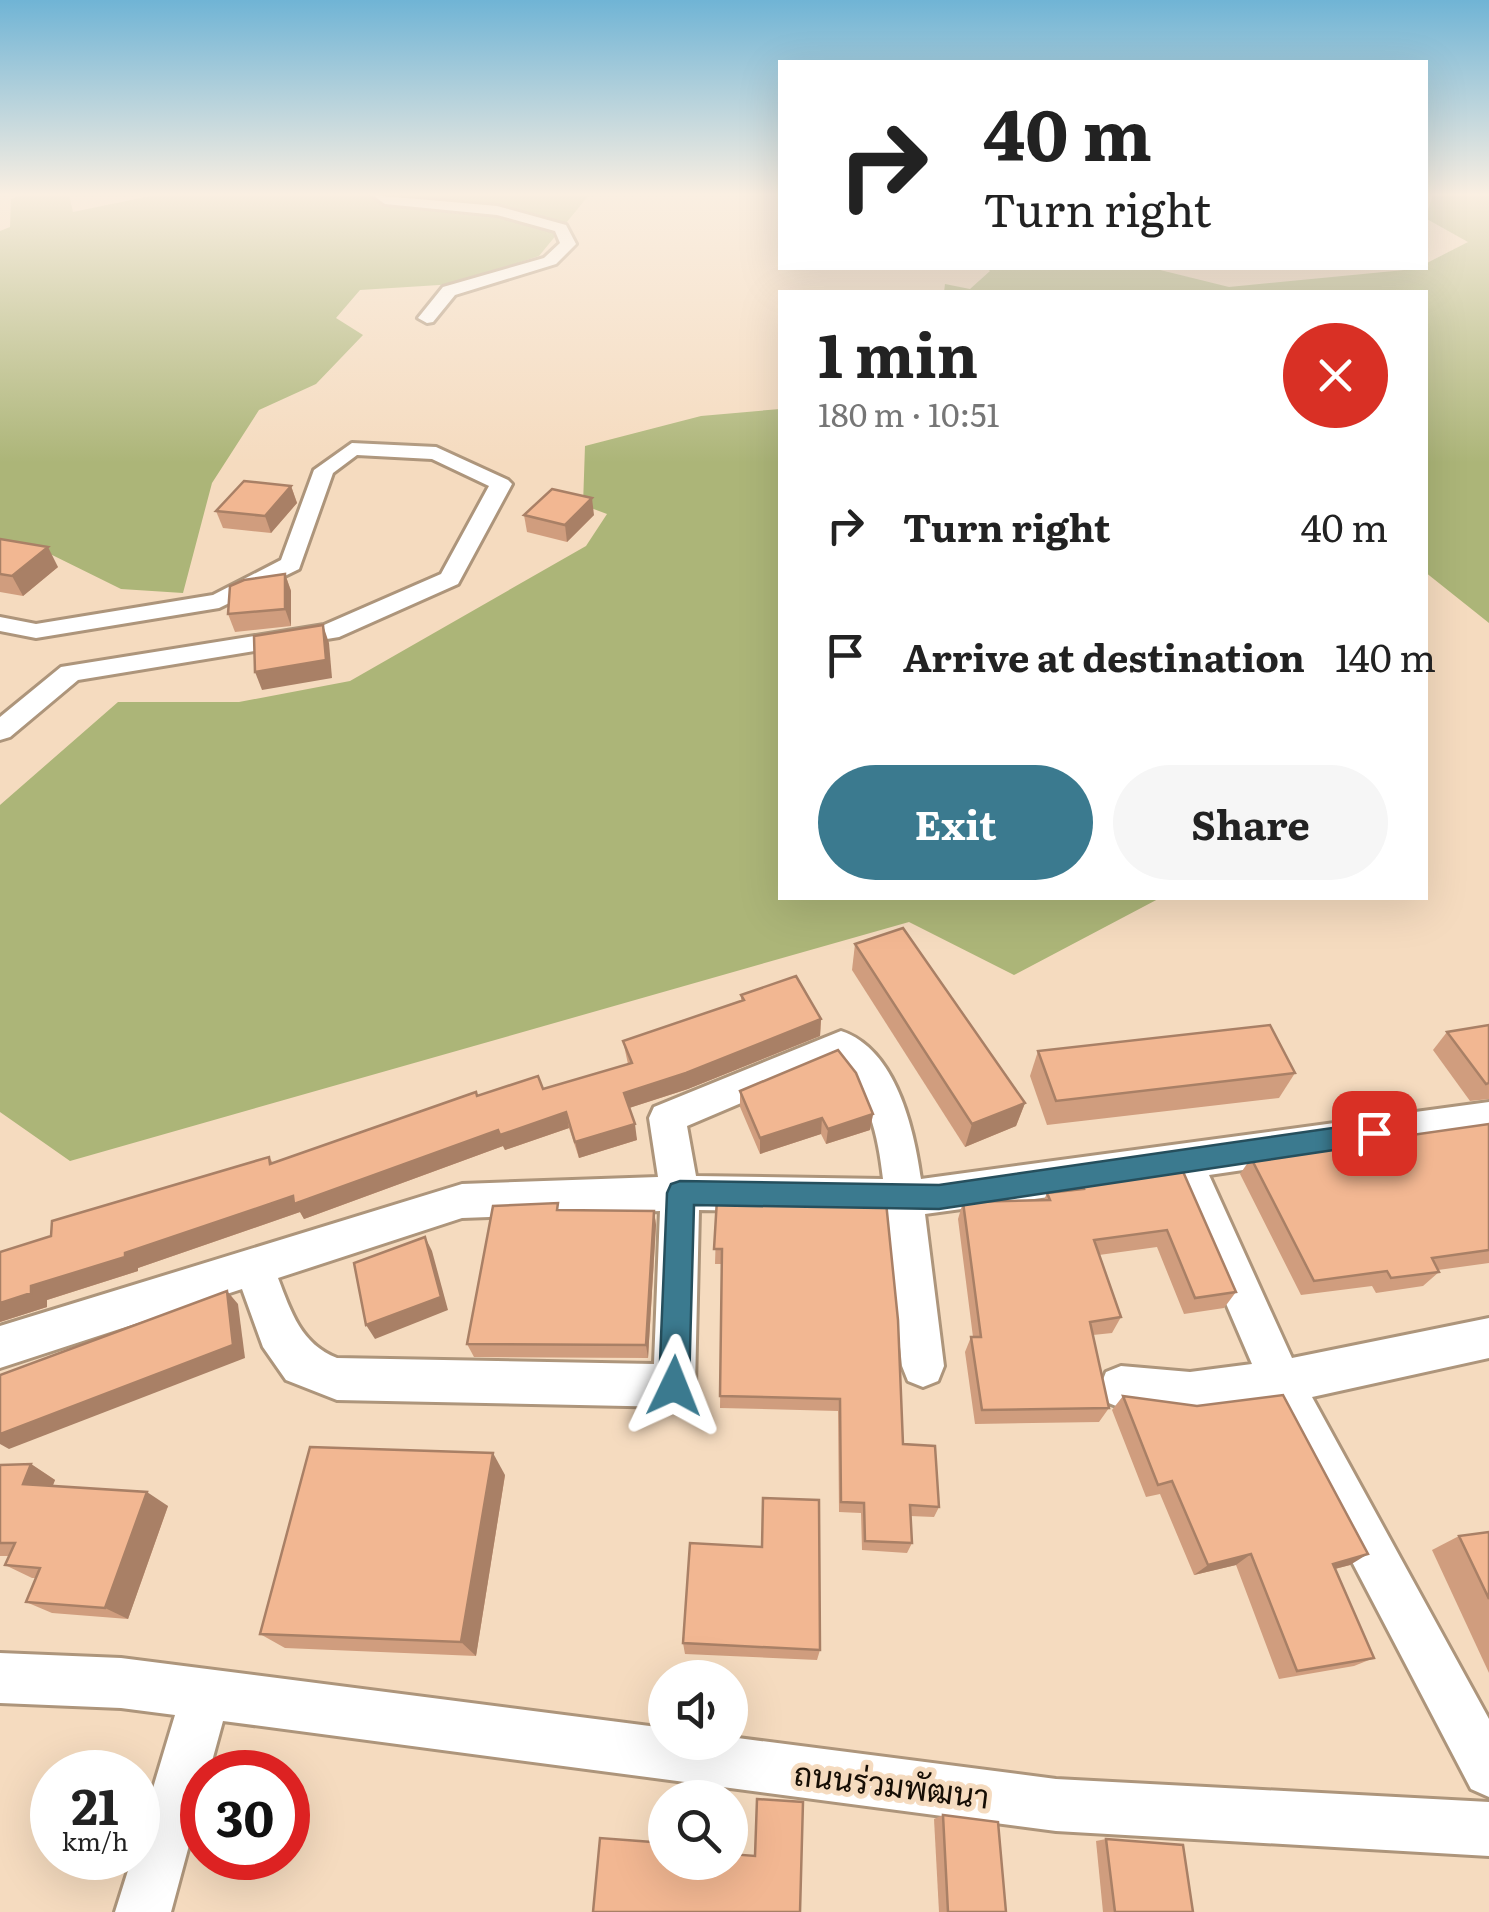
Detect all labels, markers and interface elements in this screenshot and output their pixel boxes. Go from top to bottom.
text: 40 m [983,79,1152,183]
icon: right [818,100,948,230]
text: Turn right [983,174,1211,241]
text: 1 min [818,307,978,396]
button: close [1283,323,1388,428]
text: 180 m · 10:51 [818,389,1000,437]
text: Turn right [903,497,1110,554]
text: 40 m [1301,497,1388,554]
icon: right [818,498,873,553]
text: Arrive at destination [903,627,1305,684]
text: 140 m [1335,627,1436,684]
icon: arrive [818,628,873,683]
button: Exit [818,765,1093,880]
button: Share [1113,765,1388,880]
pin [1332,1091,1417,1176]
icon: arrive [1347,1106,1402,1161]
position arrow [622,1334,726,1438]
map controls [648,1660,748,1880]
button: sound [648,1660,748,1760]
street label: ถนนร่วมพัฒนา [792,1747,992,1819]
speed limit sign: 30 [180,1750,310,1880]
text: 21 [71,1766,119,1840]
button: search [648,1780,748,1880]
text: km/h [62,1822,128,1859]

